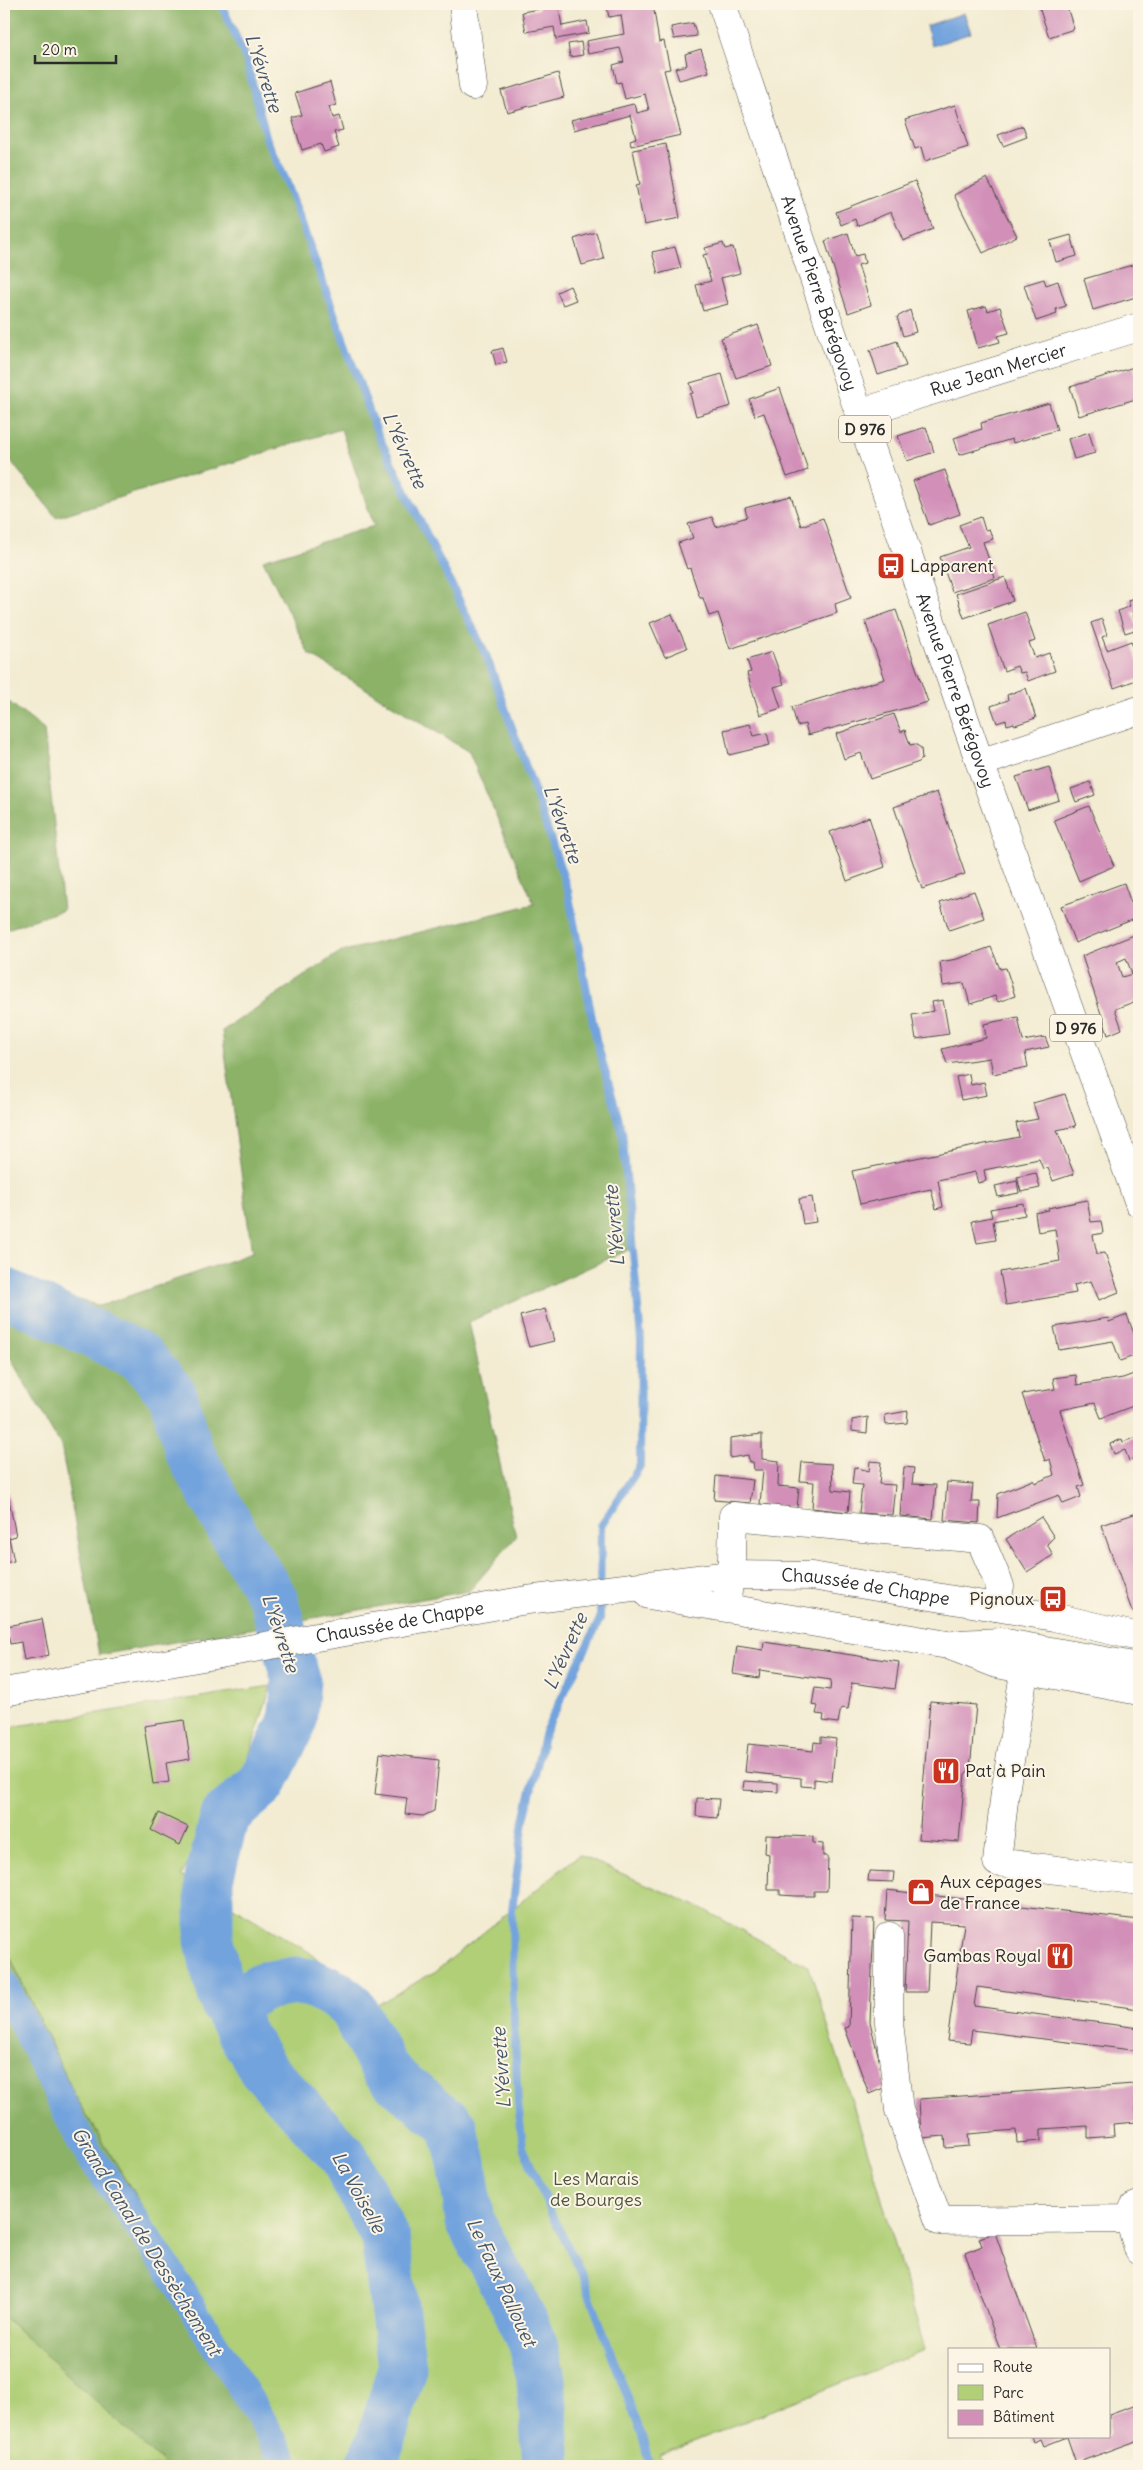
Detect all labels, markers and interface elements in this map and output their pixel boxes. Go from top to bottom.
water label: L'Yévrette [240,31,288,117]
scale bar [35,32,116,64]
text: 20 m [42,40,77,59]
street label: Avenue Pierre Bérégovoy [776,192,863,394]
street label: Rue Jean Mercier [927,338,1070,401]
water label: L'Yévrette [378,408,433,494]
road number: D 976 [839,416,891,442]
bus stop icon: Lapparent [876,551,906,581]
place label: Lapparent [910,554,994,577]
street label: Avenue Pierre Bérégovoy [911,590,1000,791]
water label: L'Yévrette [538,782,588,868]
road number: D 976 [1050,1014,1102,1042]
water label: L'Yévrette [598,1183,629,1267]
street label: Chaussée de Chappe [781,1564,952,1610]
bus stop icon: Pignoux [1038,1584,1068,1614]
place label: Pignoux [969,1587,1034,1610]
water label: L'Yèvrette [257,1591,305,1677]
street label: Chaussée de Chappe [314,1596,486,1648]
water label: L'Yévrette [538,1607,593,1693]
restaurant icon: Pat à Pain [931,1756,961,1786]
place label: Pat à Pain [965,1759,1046,1782]
place label: Aux cépages de France [940,1870,1042,1914]
shop icon: Aux cépages de France [906,1877,936,1907]
restaurant icon: Gambas Royal [1045,1941,1075,1971]
place label: Gambas Royal [923,1944,1041,1967]
water label: L'Yévrette [486,2025,516,2109]
water label: Grand Canal de Dessèchement [67,2122,229,2362]
water label: La Voiselle [327,2147,392,2238]
park label: Les Marais de Bourges [550,2167,642,2211]
water label: Le Faux Pallouet [462,2214,543,2352]
legend [948,2348,1110,2438]
text: Route [993,2357,1033,2376]
text: Parc [993,2383,1024,2402]
text: Bâtiment [993,2407,1055,2426]

